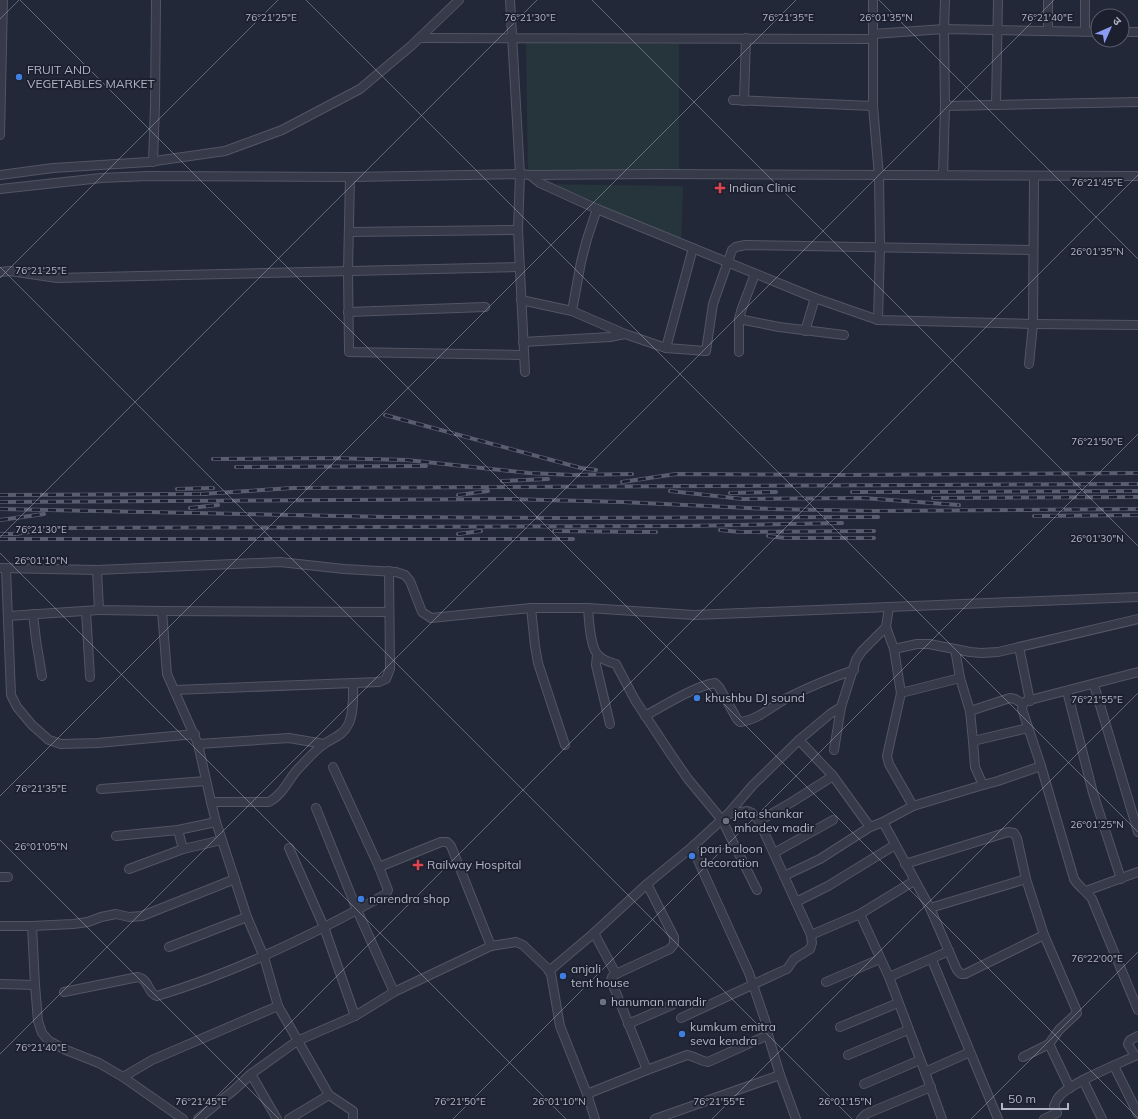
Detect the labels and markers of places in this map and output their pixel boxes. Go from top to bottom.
place label: FRUIT AND VEGETABLES MARKET [27,62,155,91]
marker: FRUIT AND VEGETABLES MARKET [14,72,24,82]
place label: Indian Clinic [729,180,796,195]
marker: Indian Clinic [714,182,726,194]
place label: khushbu DJ sound [705,690,805,705]
marker: khushbu DJ sound [692,693,702,703]
place label: jata shankar mhadev madir [733,806,815,835]
marker: jata shankar mhadev madir [721,816,731,826]
place label: pari baloon decoration [700,841,763,870]
marker: pari baloon decoration [687,851,697,861]
place label: Railway Hospital [427,857,521,872]
marker: Railway Hospital [412,859,424,871]
place label: narendra shop [369,891,450,906]
marker: narendra shop [356,894,366,904]
place label: anjali tent house [571,961,629,990]
marker: anjali tent house [558,971,568,981]
place label: hanuman mandir [611,994,707,1009]
marker: hanuman mandir [598,997,608,1007]
place label: kumkum emitra seva kendra [690,1019,776,1048]
marker: kumkum emitra seva kendra [677,1029,687,1039]

